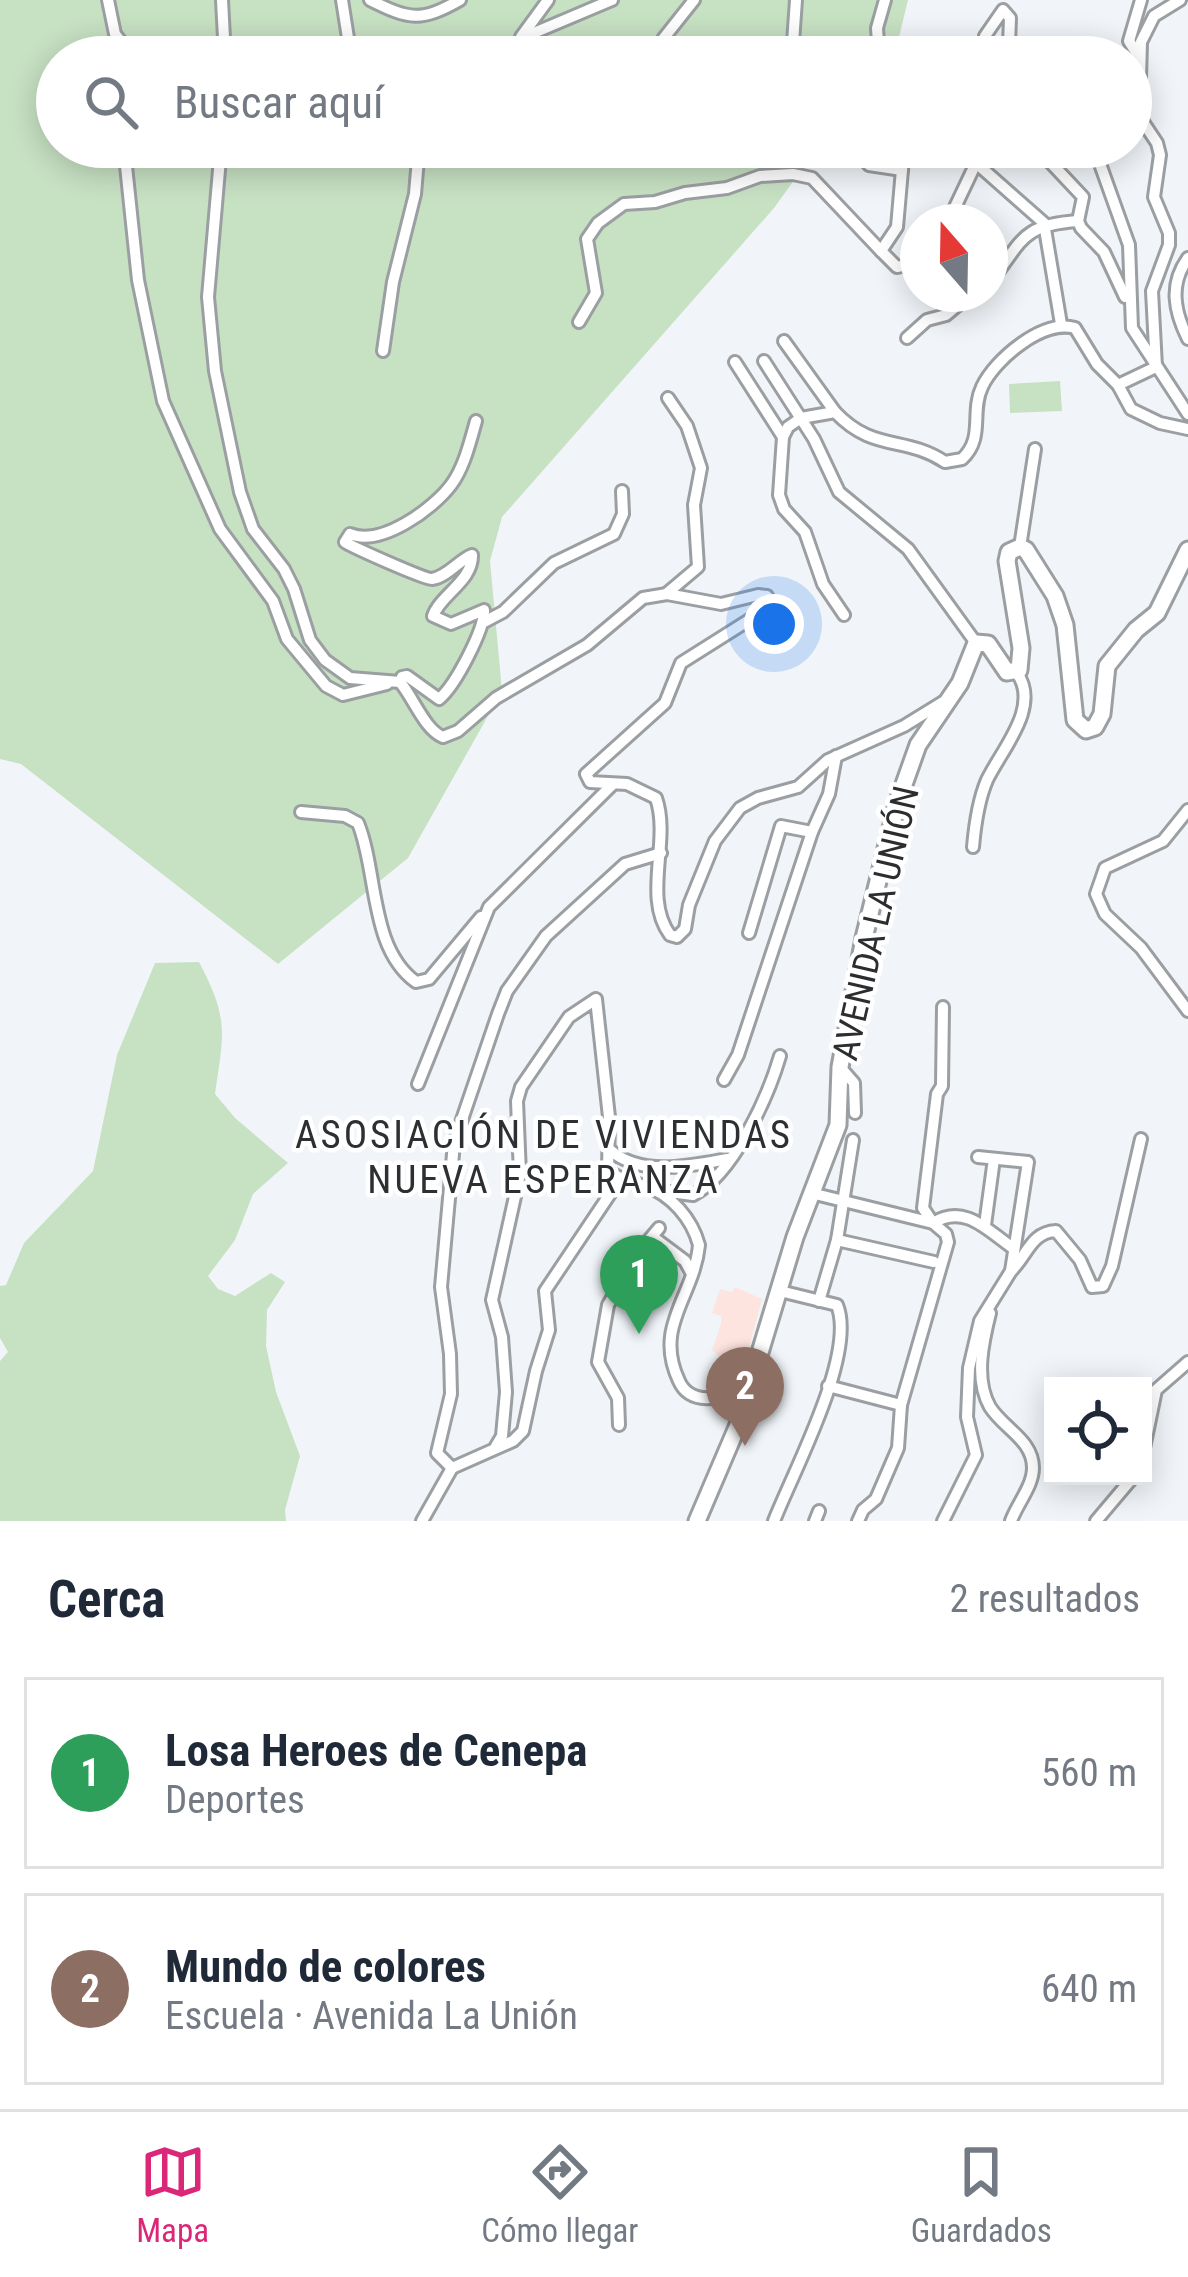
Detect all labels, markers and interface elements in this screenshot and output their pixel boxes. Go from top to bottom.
search box [36,36,1152,168]
icon: search [78,69,144,135]
text: Buscar aquí [174,76,384,129]
north arrow [900,204,1008,312]
your location [744,594,804,654]
street label: AVENIDA LA UNIÓN [823,782,928,1064]
district label: ASOSIACIÓN DE VIVIENDAS NUEVA ESPERANZA [295,1112,793,1203]
pin: 1 [600,1235,678,1334]
pin: 2 [706,1347,784,1446]
map controls [1044,1377,1152,1485]
button: locate [1044,1377,1152,1485]
text: Cerca [48,1570,165,1629]
text: 2 resultados [949,1576,1140,1622]
text: Losa Heroes de Cenepa [165,1724,587,1777]
text: 1 [80,1750,100,1796]
text: 560 m [1041,1750,1137,1796]
text: Deportes [165,1777,305,1823]
text: Mundo de colores [165,1940,486,1993]
text: 2 [80,1966,100,2012]
text: 640 m [1041,1966,1137,2012]
text: Escuela · Avenida La Unión [165,1993,578,2039]
tab: Mapa [136,2139,209,2250]
tab: Cómo llegar [481,2139,638,2250]
tab: Guardados [911,2139,1052,2250]

